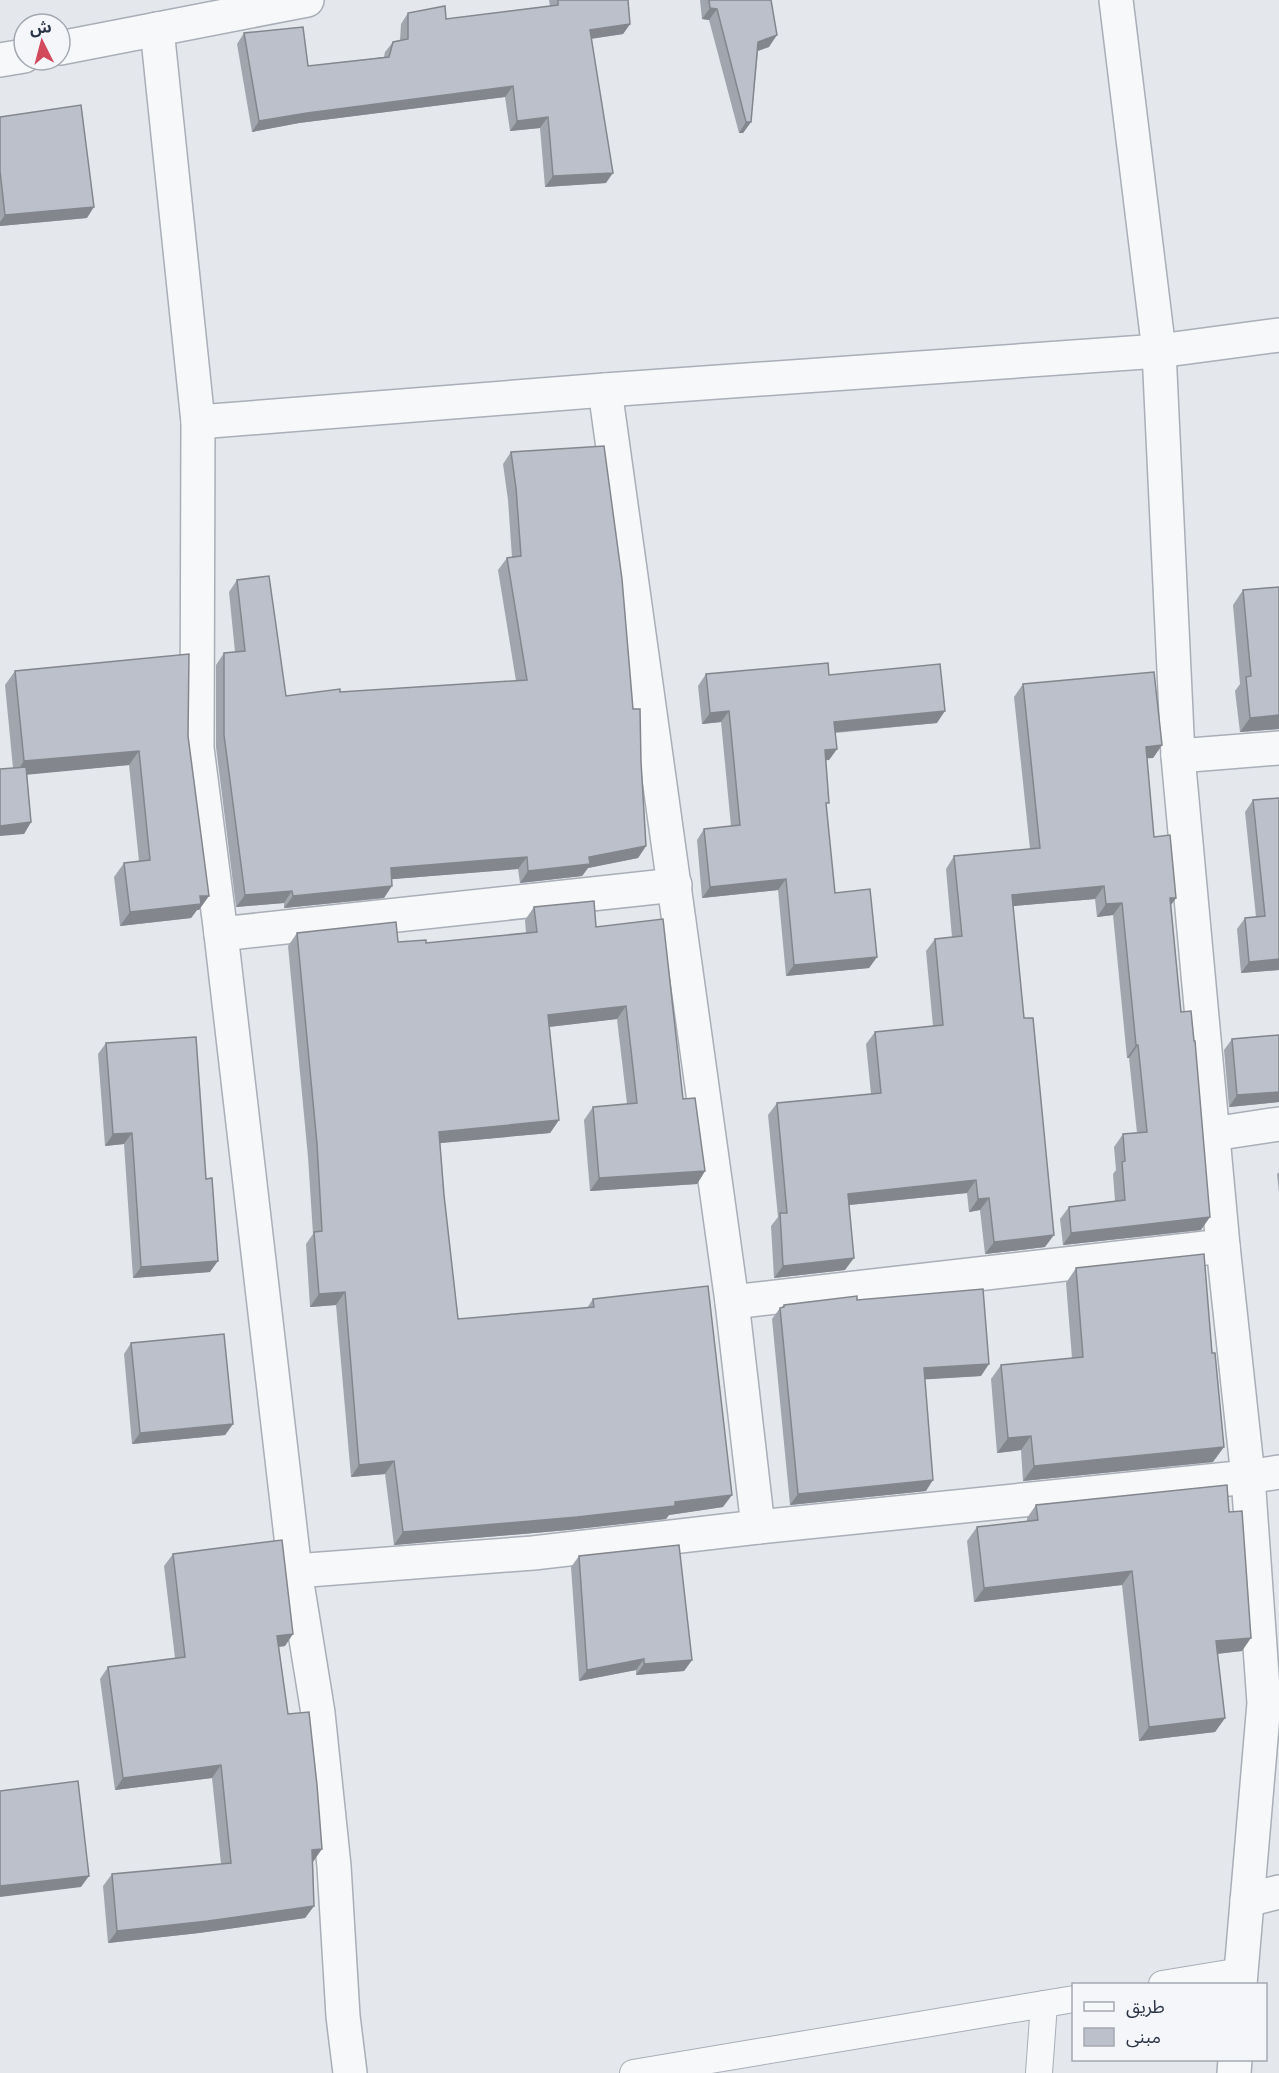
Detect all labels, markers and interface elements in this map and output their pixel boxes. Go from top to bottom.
north arrow [12,12,72,72]
text: ش [29,17,52,38]
legend [1072,1983,1267,2061]
text: طريق [1126,1996,1165,2018]
text: مبنى [1126,2026,1161,2048]

